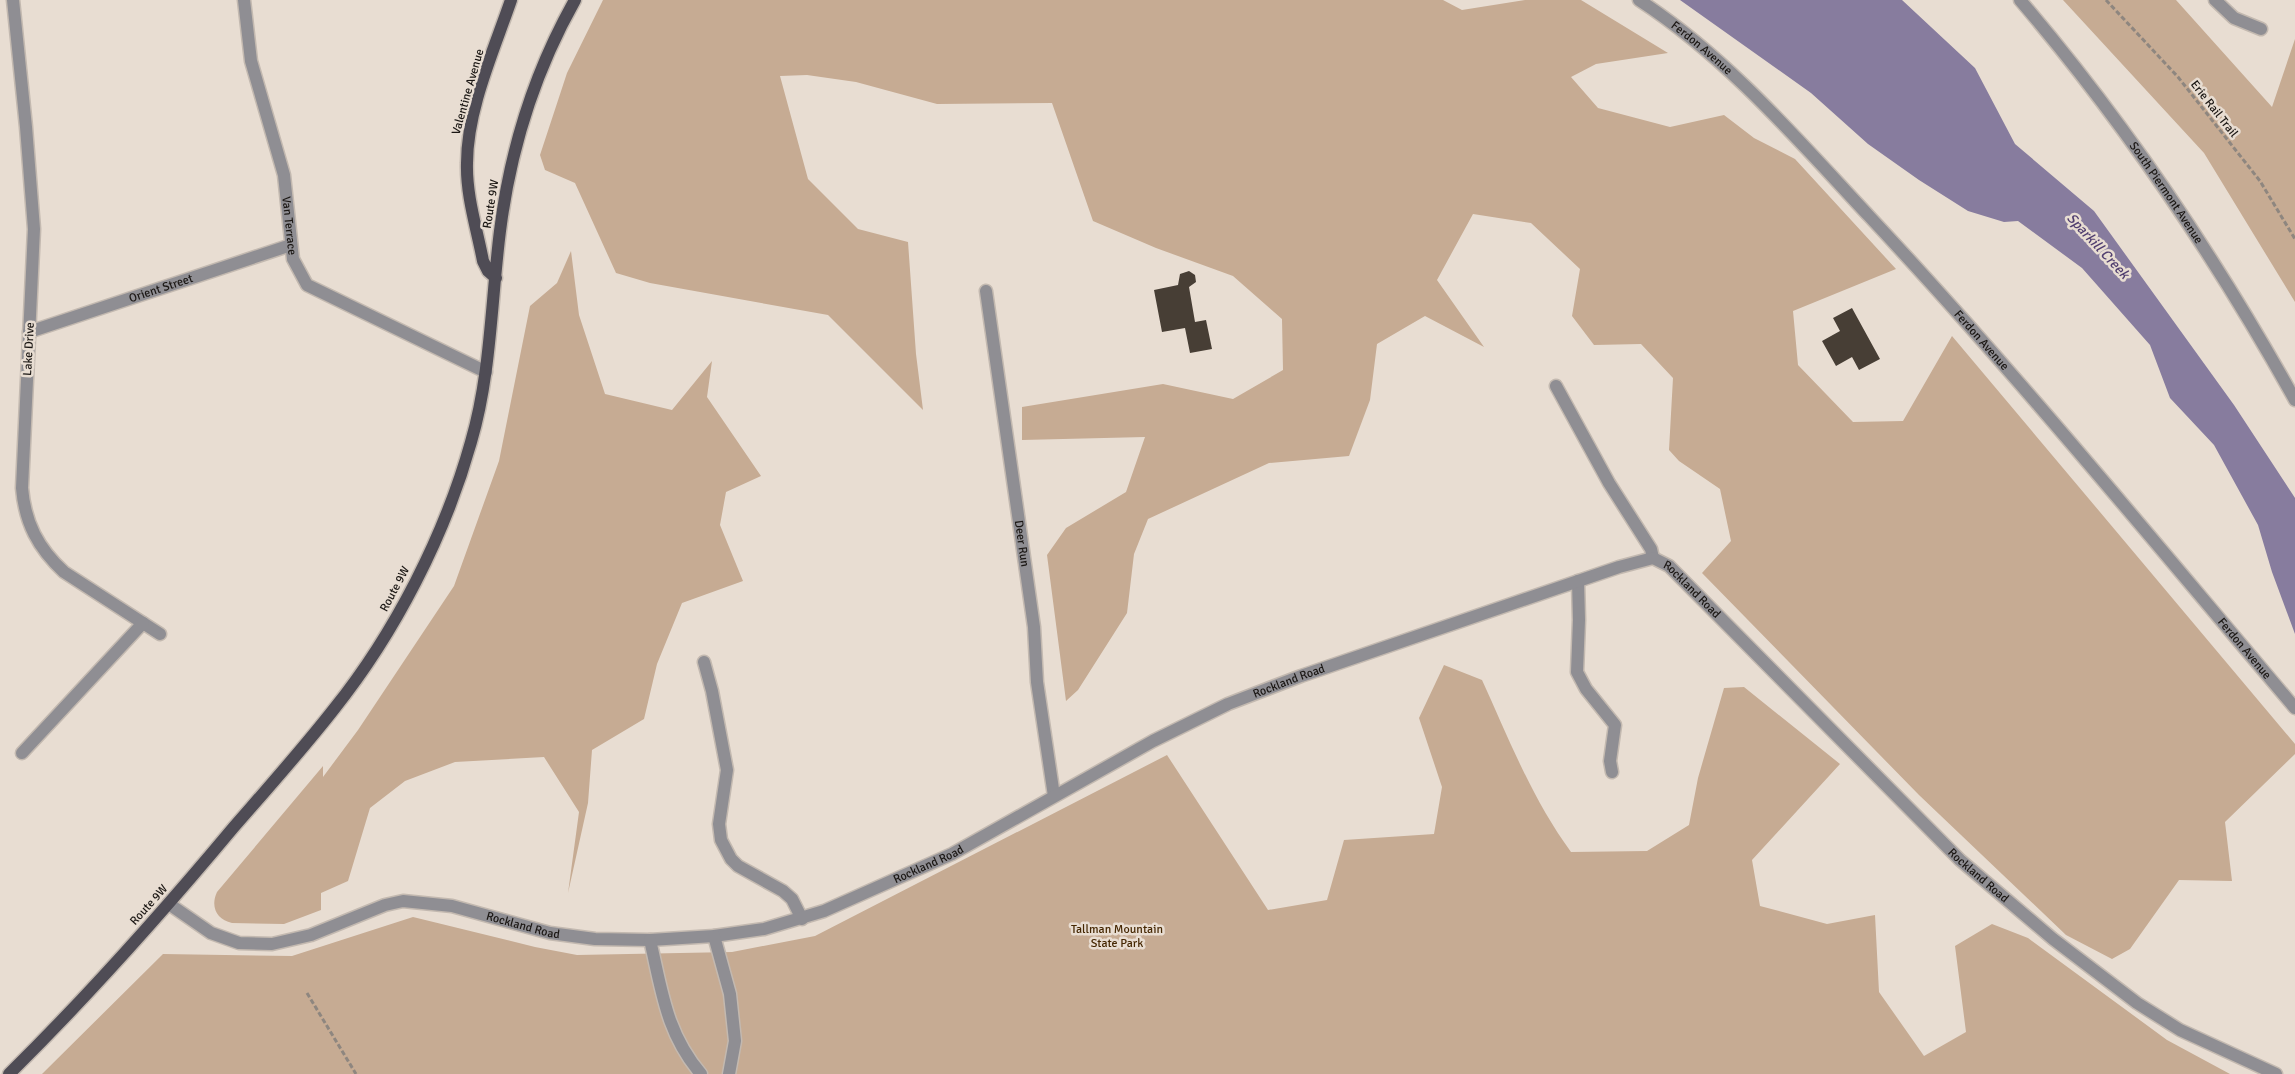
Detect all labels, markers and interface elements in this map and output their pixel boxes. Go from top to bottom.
street label: Ferdon Avenue [1668,18,1736,78]
street label: Valentine Avenue [449,47,487,137]
street label: Erie Rail Trail [2187,77,2241,141]
street label: South Piermont Avenue [2126,139,2206,246]
street label: Route 9W [480,178,502,230]
street label: Van Terrace [279,195,300,256]
water label: Sparkill Creek [2063,210,2134,284]
street label: Orient Street [127,271,195,306]
street label: Ferdon Avenue [1951,307,2012,373]
street label: Lake Drive [20,322,38,376]
street label: Deer Run [1011,519,1033,568]
street label: Rockland Road [1661,557,1724,621]
street label: Route 9W [377,564,413,614]
street label: Ferdon Avenue [2214,615,2275,682]
street label: Rockland Road [1251,661,1327,701]
street label: Rockland Road [891,842,966,887]
street label: Rockland Road [1945,845,2012,906]
street label: Route 9W [127,882,171,928]
street label: Rockland Road [484,908,561,942]
park label: Tallman Mountain State Park [1071,922,1163,951]

